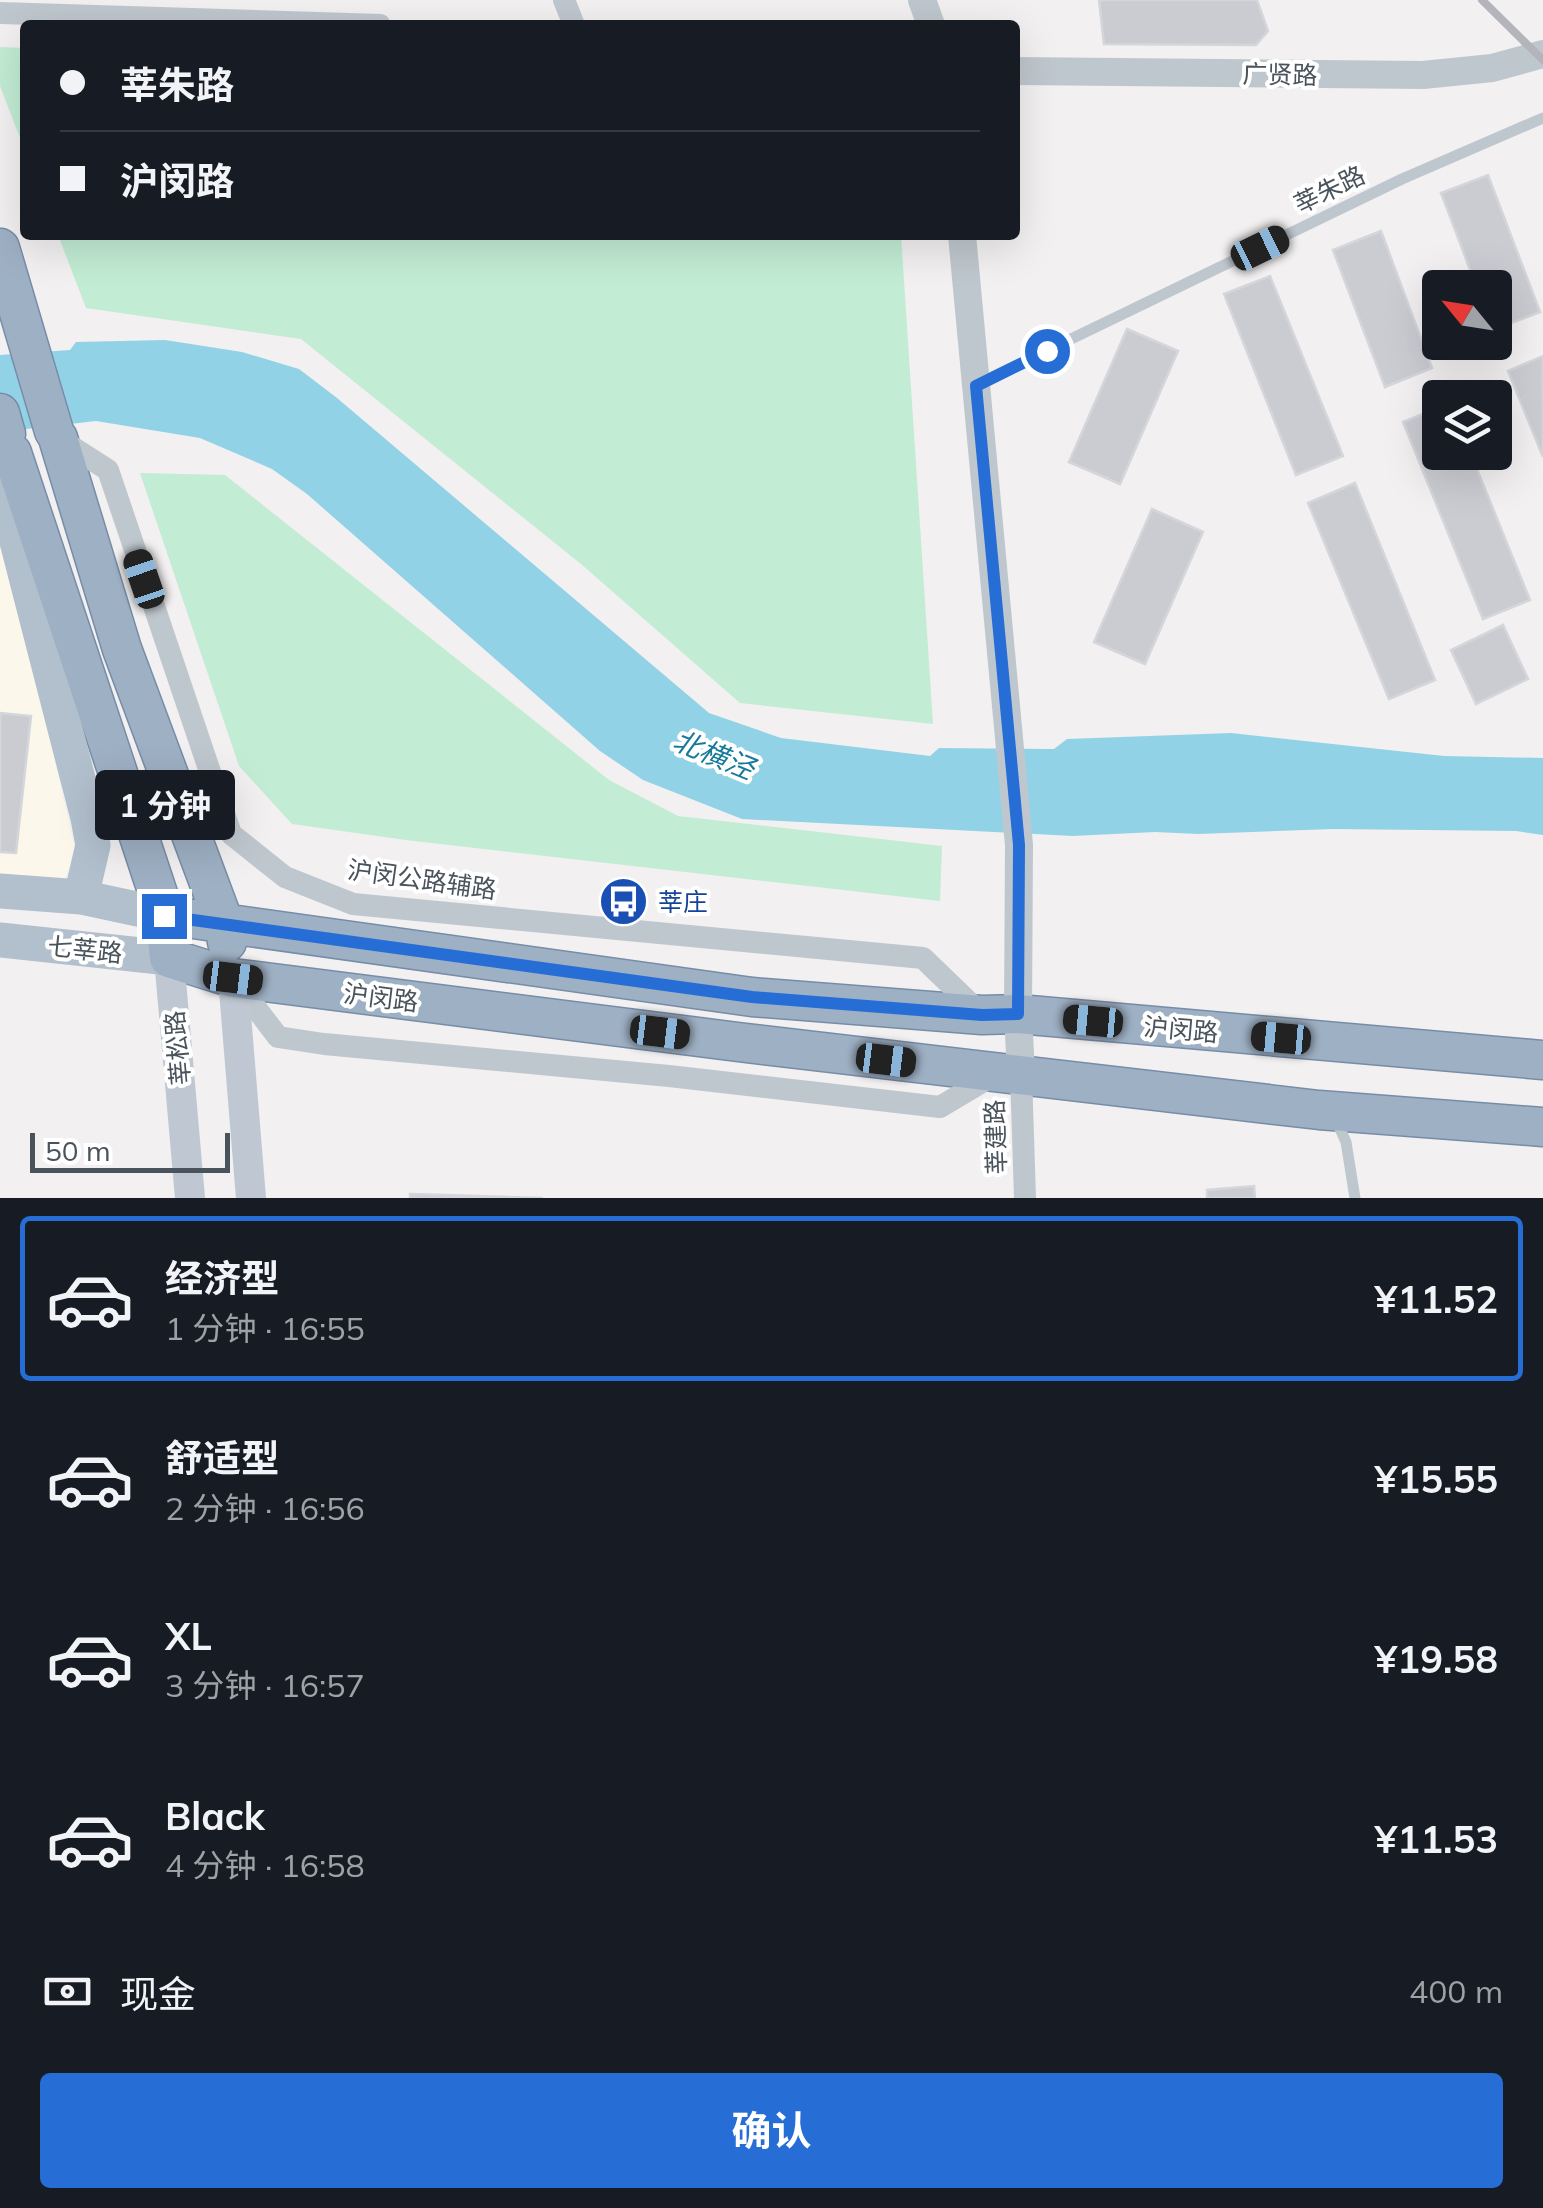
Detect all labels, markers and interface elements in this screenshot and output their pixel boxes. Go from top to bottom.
street label: 广贤路 [1242,58,1318,90]
text: 莘朱路 [120,61,234,109]
text: 沪闵路 [120,157,234,205]
street label: 莘朱路 [1288,159,1370,219]
car [1226,221,1294,275]
north arrow [1422,270,1512,360]
map controls [1422,270,1512,470]
route start [1025,329,1070,374]
button: layers [1422,380,1512,470]
car [120,546,168,612]
water label: 北横泾 [668,722,762,787]
callout: 1 分钟 [94,771,234,841]
text: 1 分钟 [119,785,211,825]
street label: 沪闵公路辅路 [346,853,498,905]
bus stop icon: 莘庄 [597,875,649,927]
place label: 莘庄 [658,886,708,917]
route end [142,894,187,939]
street label: 七莘路 [46,930,124,968]
car [201,959,265,997]
street label: 沪闵路 [342,977,420,1017]
car [1062,1003,1124,1039]
street label: 莘松路 [158,1009,196,1087]
street label: 沪闵路 [1142,1010,1220,1048]
car [628,1013,692,1051]
car [1250,1020,1312,1056]
car [854,1041,918,1079]
street label: 莘建路 [978,1099,1012,1175]
scale bar [30,1128,230,1172]
text: 50 m [45,1133,111,1168]
icon: car [45,1254,135,1344]
text: 经济型 [165,1254,279,1302]
text: ¥11.52 [1375,1275,1498,1323]
text: 1 分钟 · 16:55 [165,1308,365,1348]
icon: car [45,1434,135,1524]
text: 舒适型 [165,1434,279,1482]
text: ¥15.55 [1375,1455,1498,1503]
text: 2 分钟 · 16:56 [165,1488,365,1528]
text: XL [165,1612,212,1660]
icon: car [45,1614,135,1704]
text: ¥19.58 [1375,1635,1498,1683]
text: 3 分钟 · 16:57 [165,1665,365,1705]
text: Black [165,1792,265,1840]
icon: car [45,1794,135,1884]
text: ¥11.53 [1375,1815,1498,1863]
text: 4 分钟 · 16:58 [165,1845,365,1885]
icon: cash [40,1964,95,2019]
text: 现金 [120,1970,196,2018]
text: 400 m [1409,1971,1503,2011]
button: 确认 [40,2073,1503,2188]

